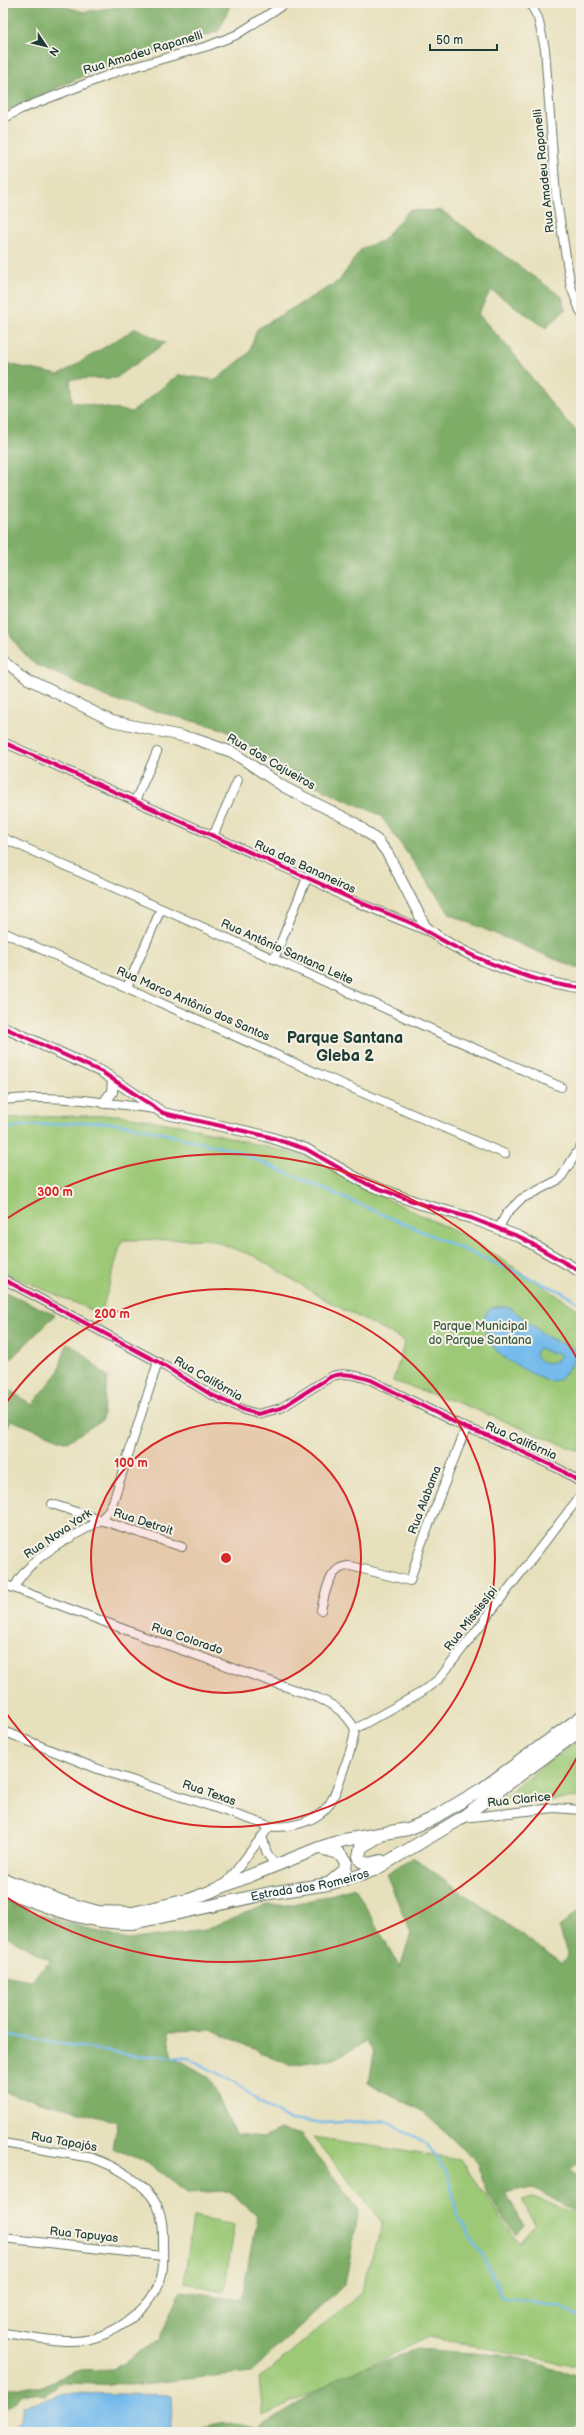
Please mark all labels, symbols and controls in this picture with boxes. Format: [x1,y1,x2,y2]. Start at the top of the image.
north arrow [26,26,66,66]
scale bar [430,26,497,52]
street label: Rua Amadeu Rapanelli [81,28,205,78]
text: 50 m [436,33,463,48]
text: N [46,44,61,59]
street label: Rua Amadeu Rapanelli [530,108,558,234]
street label: Rua dos Cajueiros [224,731,318,793]
street label: Rua das Bananeiras [252,837,358,897]
street label: Rua Antônio Santana Leite [218,916,356,988]
street label: Rua Marco Antônio dos Santos [114,963,272,1045]
district label: Parque Santana Gleba 2 [287,1029,403,1066]
text: 300 m [37,1185,73,1200]
text: 200 m [94,1307,130,1322]
park label: Parque Municipal do Parque Santana [428,1319,532,1348]
street label: Rua Califórnia [171,1353,245,1405]
street label: Rua Califórnia [483,1419,559,1464]
text: 100 m [114,1456,148,1471]
street label: Rua Alabama [405,1463,445,1536]
street label: Rua Detroit [111,1505,175,1539]
street label: Rua Nova York [21,1506,95,1562]
centre of rings [219,1551,233,1565]
street label: Rua Mississípi [441,1584,501,1654]
street label: Rua Colorado [149,1620,225,1658]
street label: Rua Texas [180,1777,238,1809]
street label: Rua Clarice [486,1789,552,1811]
street label: Estrada dos Romeiros [249,1865,371,1904]
street label: Rua Tapajós [30,2129,98,2155]
street label: Rua Tapuyas [49,2224,119,2246]

